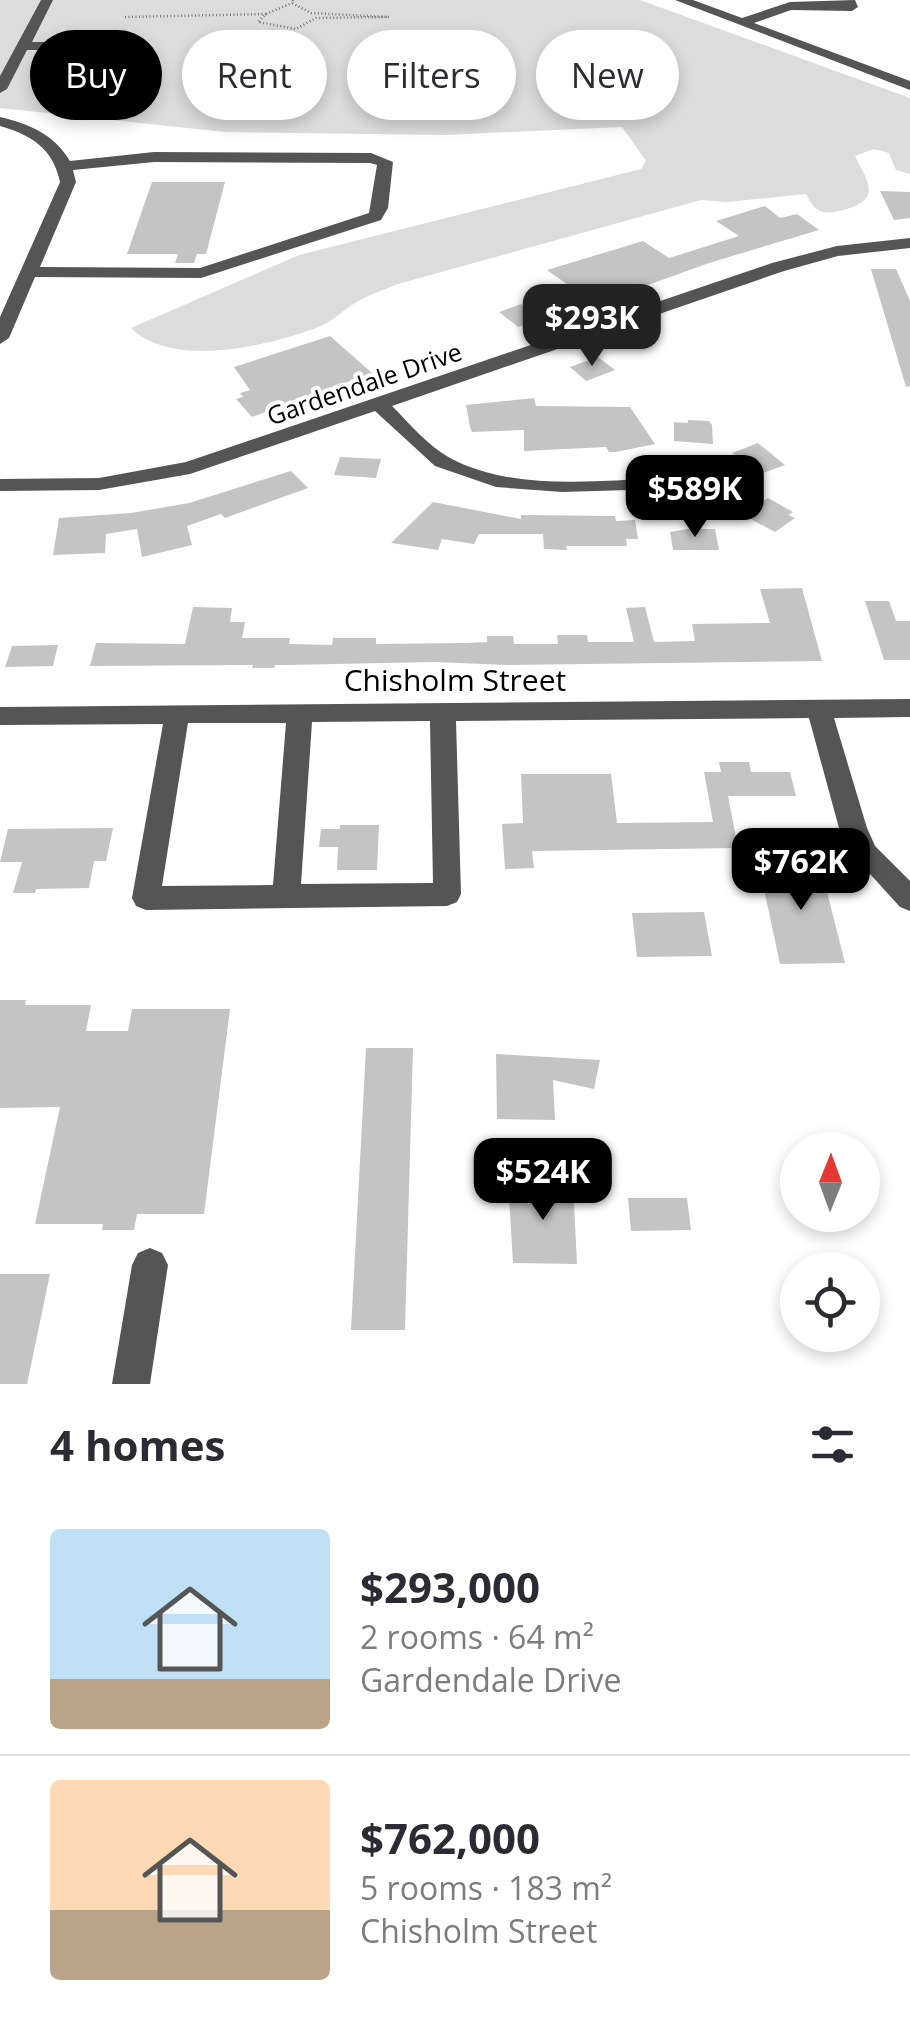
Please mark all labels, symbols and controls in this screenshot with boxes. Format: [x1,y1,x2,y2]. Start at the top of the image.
chip: Buy [30,30,162,120]
chip: Rent [182,30,327,120]
chip: Filters [347,30,516,120]
chip: New [536,30,679,120]
pin: $293K [522,284,662,369]
text: $293K [545,295,639,338]
street label: Gardendale Drive [262,334,466,432]
pin: $589K [625,455,765,540]
text: $589K [648,466,742,509]
street label: Chisholm Street [344,659,566,700]
pin: $762K [731,828,871,913]
text: $762K [754,839,848,882]
north arrow [780,1132,880,1232]
map controls [780,1132,880,1352]
pin: $524K [473,1138,613,1223]
text: $524K [496,1149,590,1192]
button: locate [780,1252,880,1352]
text: 4 homes [50,1416,225,1473]
icon: filters [805,1417,860,1472]
text: $293,000 [360,1558,540,1615]
icon: home [130,1569,250,1689]
text: 2 rooms · 64 m² [360,1615,594,1658]
text: Gardendale Drive [360,1658,621,1701]
text: $762,000 [360,1809,540,1866]
icon: home [130,1820,250,1940]
text: 5 rooms · 183 m² [360,1866,612,1909]
text: Chisholm Street [360,1909,597,1952]

